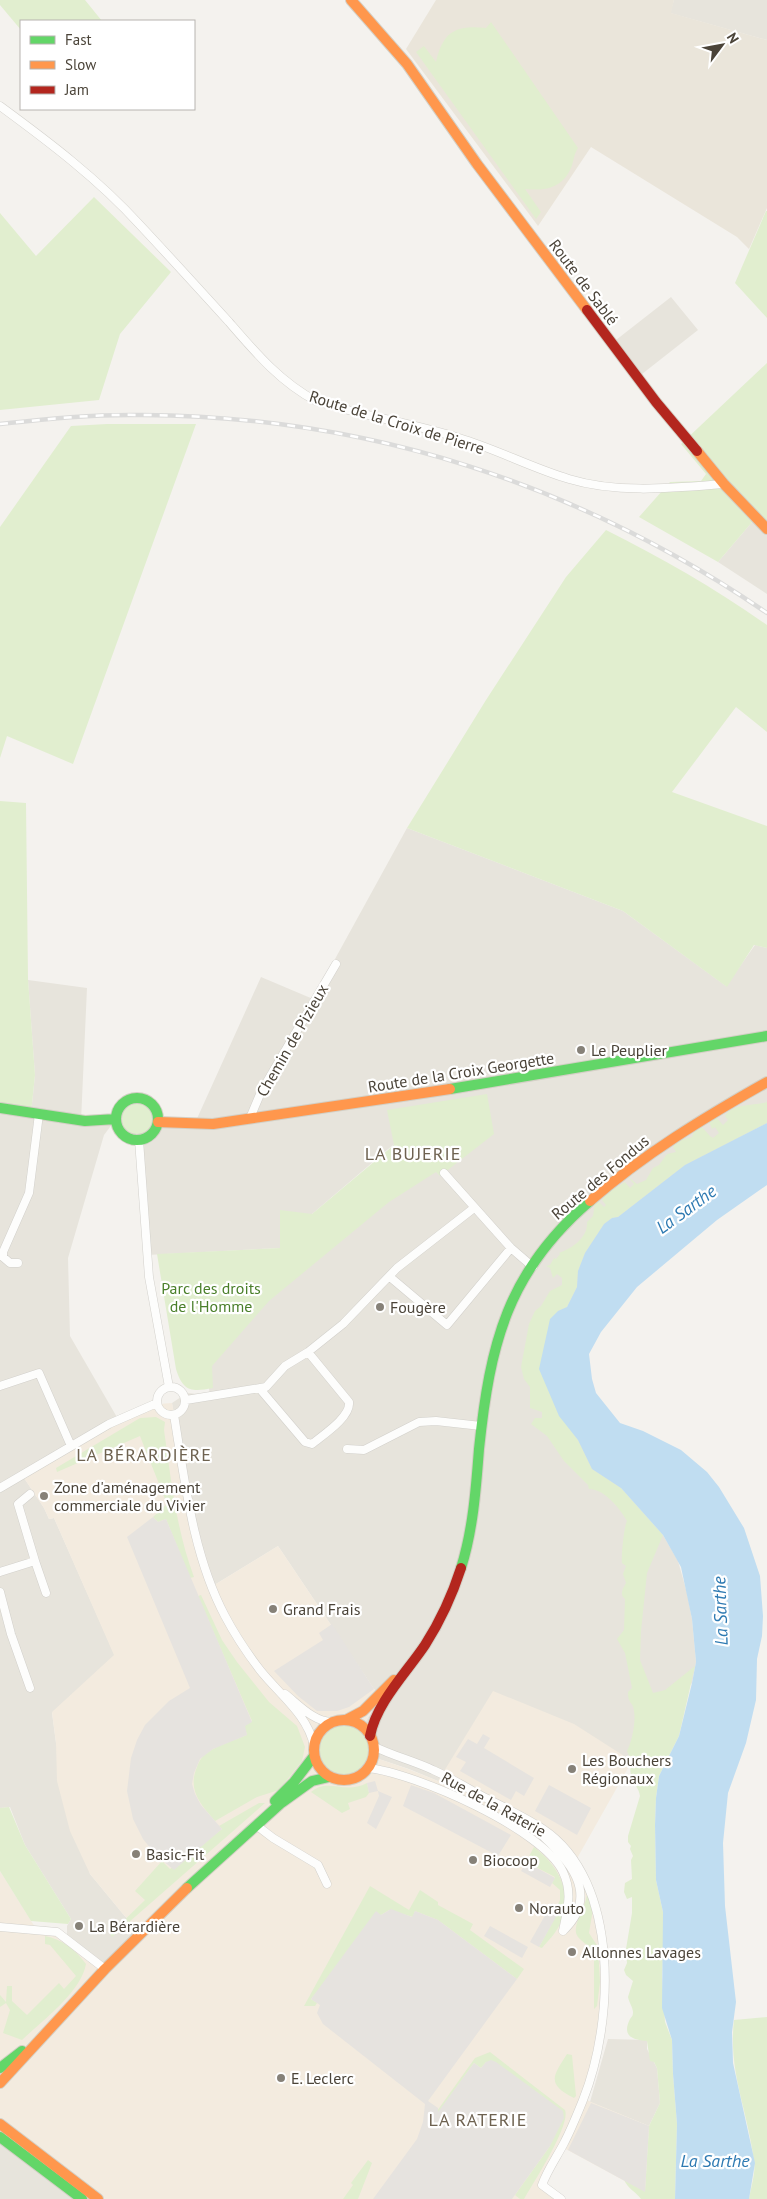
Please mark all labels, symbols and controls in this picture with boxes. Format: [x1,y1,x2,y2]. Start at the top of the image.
legend [20,20,195,110]
north arrow [697,20,747,70]
text: N [723,29,743,47]
text: Fast [65,30,92,49]
text: Slow [65,55,96,74]
text: Jam [64,80,89,99]
street label: Route de Sablé [545,235,623,329]
street label: Route de la Croix de Pierre [307,386,487,458]
street label: Chemin de Pizieux [252,980,332,1100]
place label: Le Peuplier [591,1040,668,1060]
marker: Le Peuplier [575,1044,587,1056]
street label: Route de la Croix Georgette [367,1047,555,1097]
street label: Route des Fondus [547,1130,653,1224]
district label: LA BUJERIE [365,1142,461,1165]
water label: La Sarthe [651,1179,721,1239]
park label: Parc des droits de l'Homme [161,1278,261,1316]
place label: Fougère [390,1297,446,1317]
marker: Fougère [374,1301,386,1313]
district label: LA BÉRARDIÈRE [76,1443,212,1466]
place label: Zone d'aménagement commerciale du Vivier [54,1477,206,1515]
marker: Zone d'aménagement commerciale du Vivier [38,1490,50,1502]
water label: La Sarthe [707,1575,733,1646]
place label: Grand Frais [283,1599,361,1619]
marker: Grand Frais [267,1603,279,1615]
place label: Les Bouchers Régionaux [582,1750,672,1788]
marker: Les Bouchers Régionaux [566,1763,578,1775]
street label: Rue de la Raterie [438,1767,550,1841]
place label: Basic-Fit [146,1844,205,1864]
marker: Basic-Fit [130,1848,142,1860]
place label: Biocoop [483,1850,538,1870]
marker: Biocoop [467,1854,479,1866]
place label: Norauto [529,1898,584,1918]
marker: Norauto [513,1902,525,1914]
place label: La Bérardière [89,1916,180,1936]
marker: La Bérardière [73,1920,85,1932]
place label: Allonnes Lavages [582,1942,701,1962]
marker: Allonnes Lavages [566,1946,578,1958]
place label: E. Leclerc [291,2068,354,2088]
marker: E. Leclerc [275,2072,287,2084]
district label: LA RATERIE [429,2108,527,2131]
water label: La Sarthe [680,2149,750,2172]

